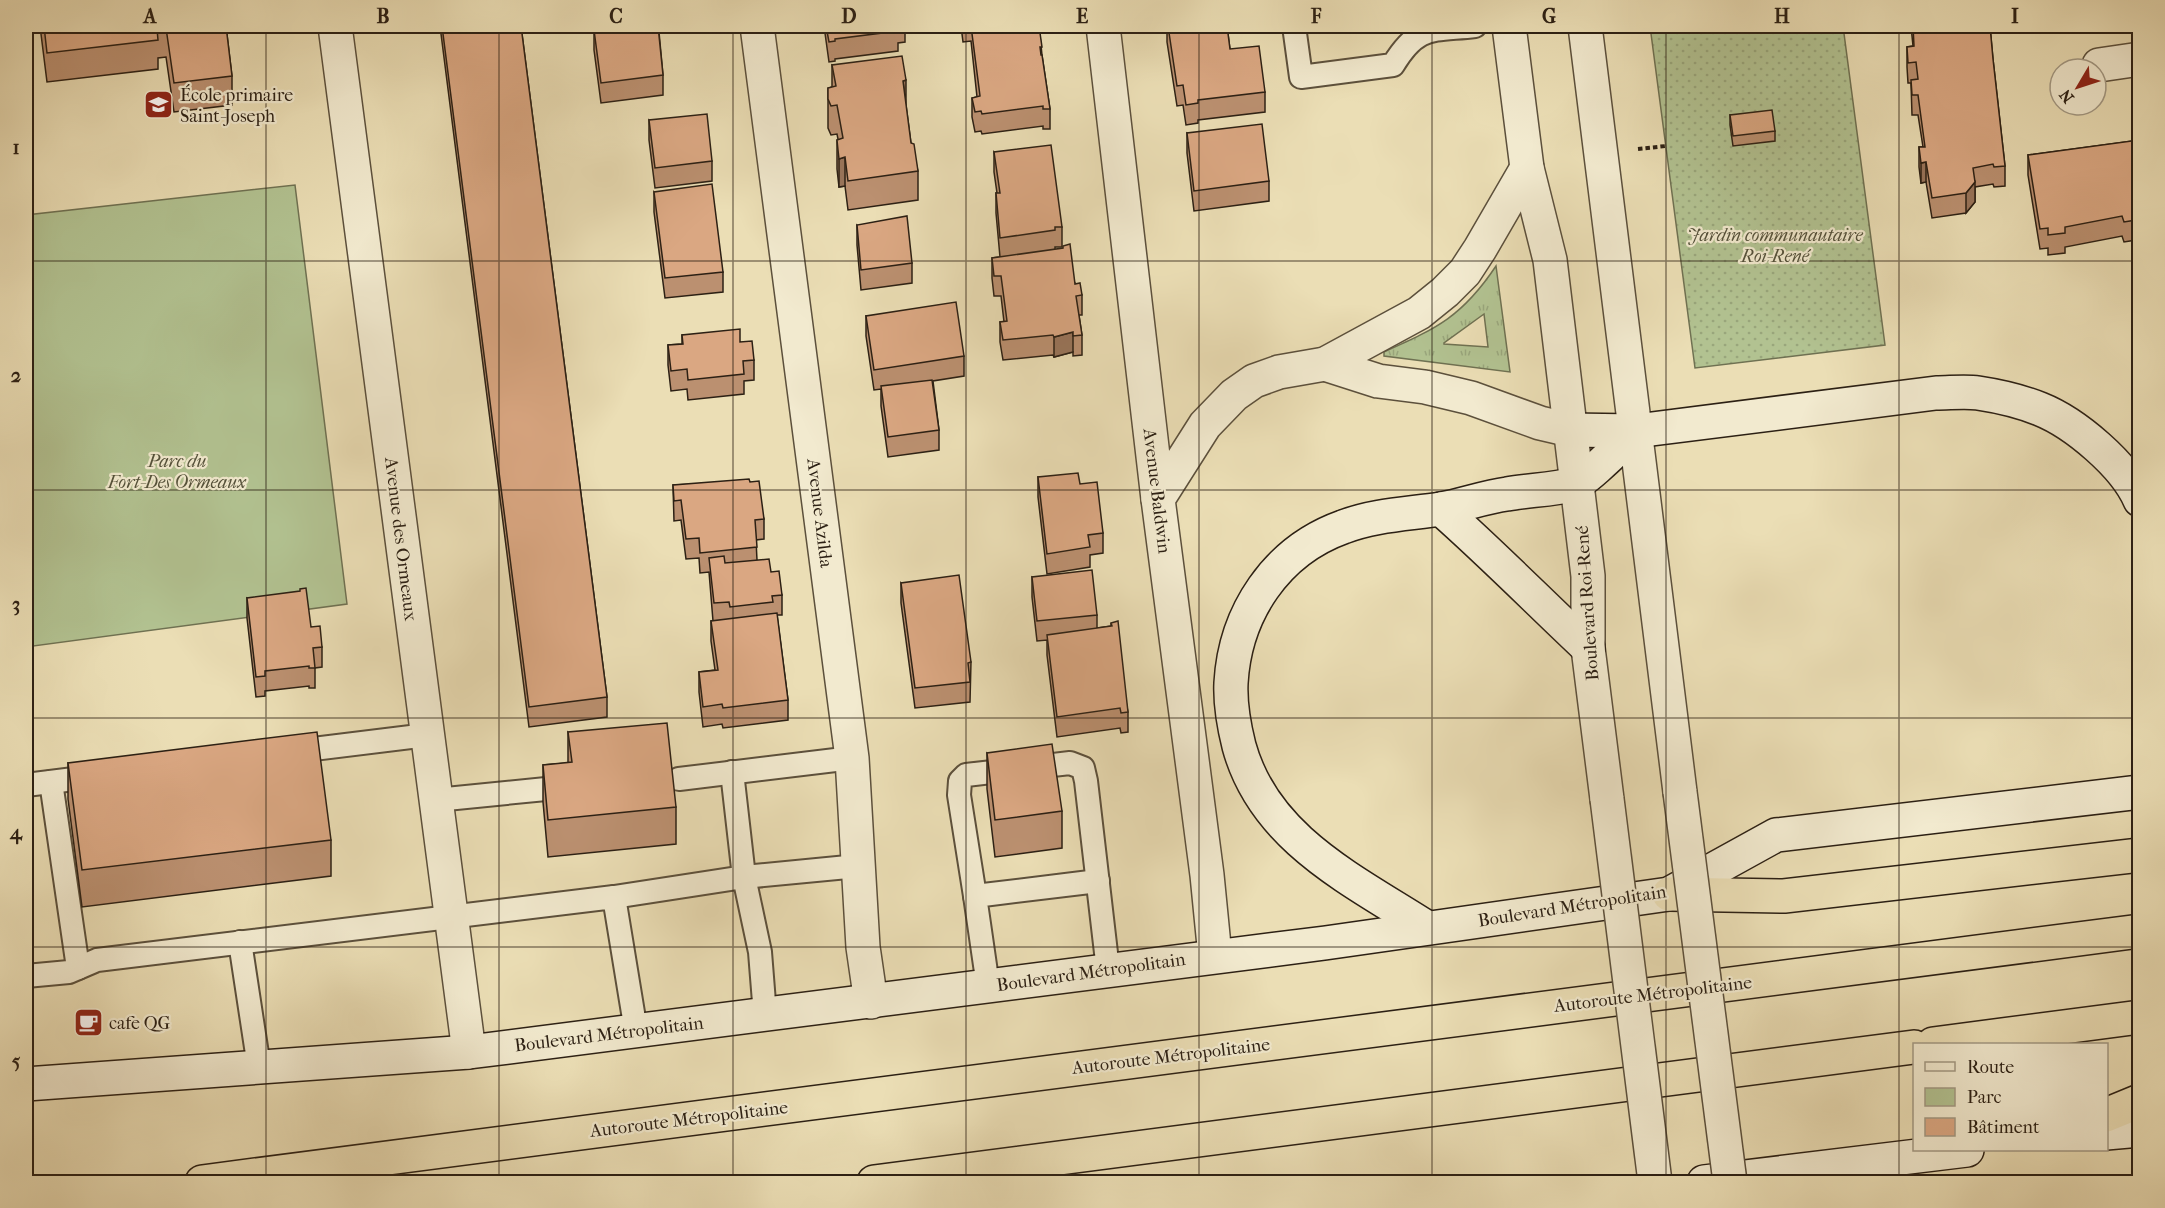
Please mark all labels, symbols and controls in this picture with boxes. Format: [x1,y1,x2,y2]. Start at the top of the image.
text: A [142,5,158,28]
text: B [376,5,390,28]
text: C [609,5,623,28]
text: D [841,5,857,28]
text: E [1076,5,1088,28]
text: F [1310,5,1322,28]
text: G [1542,5,1556,28]
text: H [1774,5,1790,28]
text: I [2011,5,2019,28]
north arrow [2048,57,2108,117]
place label: École primaire Saint-Joseph [180,84,293,127]
text: N [2055,85,2078,107]
school or university icon: École primaire Saint-Joseph [143,89,175,121]
text: 1 [12,136,20,159]
park label: Jardin communautaire Roi-René [1687,225,1863,267]
text: 2 [11,364,21,387]
street label: Avenue Baldwin [1138,426,1175,555]
park label: Parc du Fort-Des Ormeaux [107,451,247,493]
street label: Avenue des Ormeaux [380,455,421,623]
street label: Avenue Azilda [802,456,837,570]
street label: Boulevard Roi-René [1572,525,1603,681]
text: 3 [12,593,20,616]
text: 4 [9,821,23,845]
street label: Boulevard Métropolitain [1476,881,1668,932]
street label: Boulevard Métropolitain [995,949,1187,996]
street label: Autoroute Métropolitaine [1552,972,1753,1017]
cafe icon: cafe QG [72,1007,104,1039]
street label: Boulevard Métropolitain [513,1012,705,1057]
place label: cafe QG [109,1013,171,1034]
street label: Autoroute Métropolitaine [1070,1034,1271,1079]
legend [1913,1043,2108,1151]
text: 5 [12,1050,21,1073]
text: Route [1967,1057,2014,1078]
text: Parc [1967,1087,2002,1108]
street label: Autoroute Métropolitaine [588,1097,789,1142]
text: Bâtiment [1967,1117,2040,1138]

